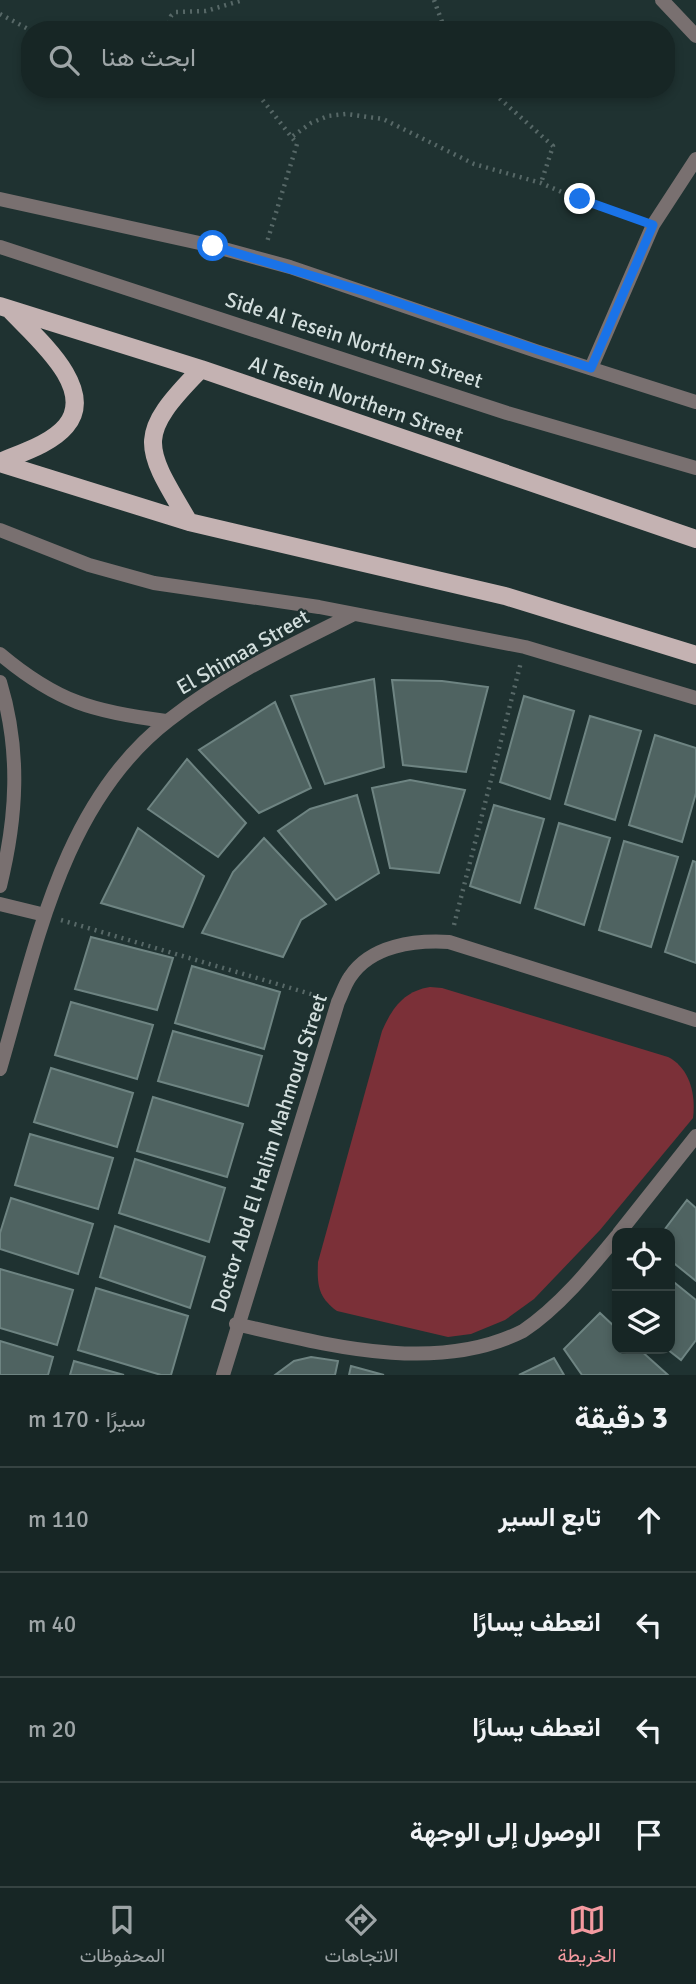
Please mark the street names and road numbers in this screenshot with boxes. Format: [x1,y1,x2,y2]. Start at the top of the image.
street label: Side Al Tesein Northern Street [222,286,486,394]
street label: Al Tesein Northern Street [245,350,467,448]
street label: El Shimaa Street [172,604,314,700]
street label: Doctor Abd El Halim Mahmoud Street [205,990,333,1316]

